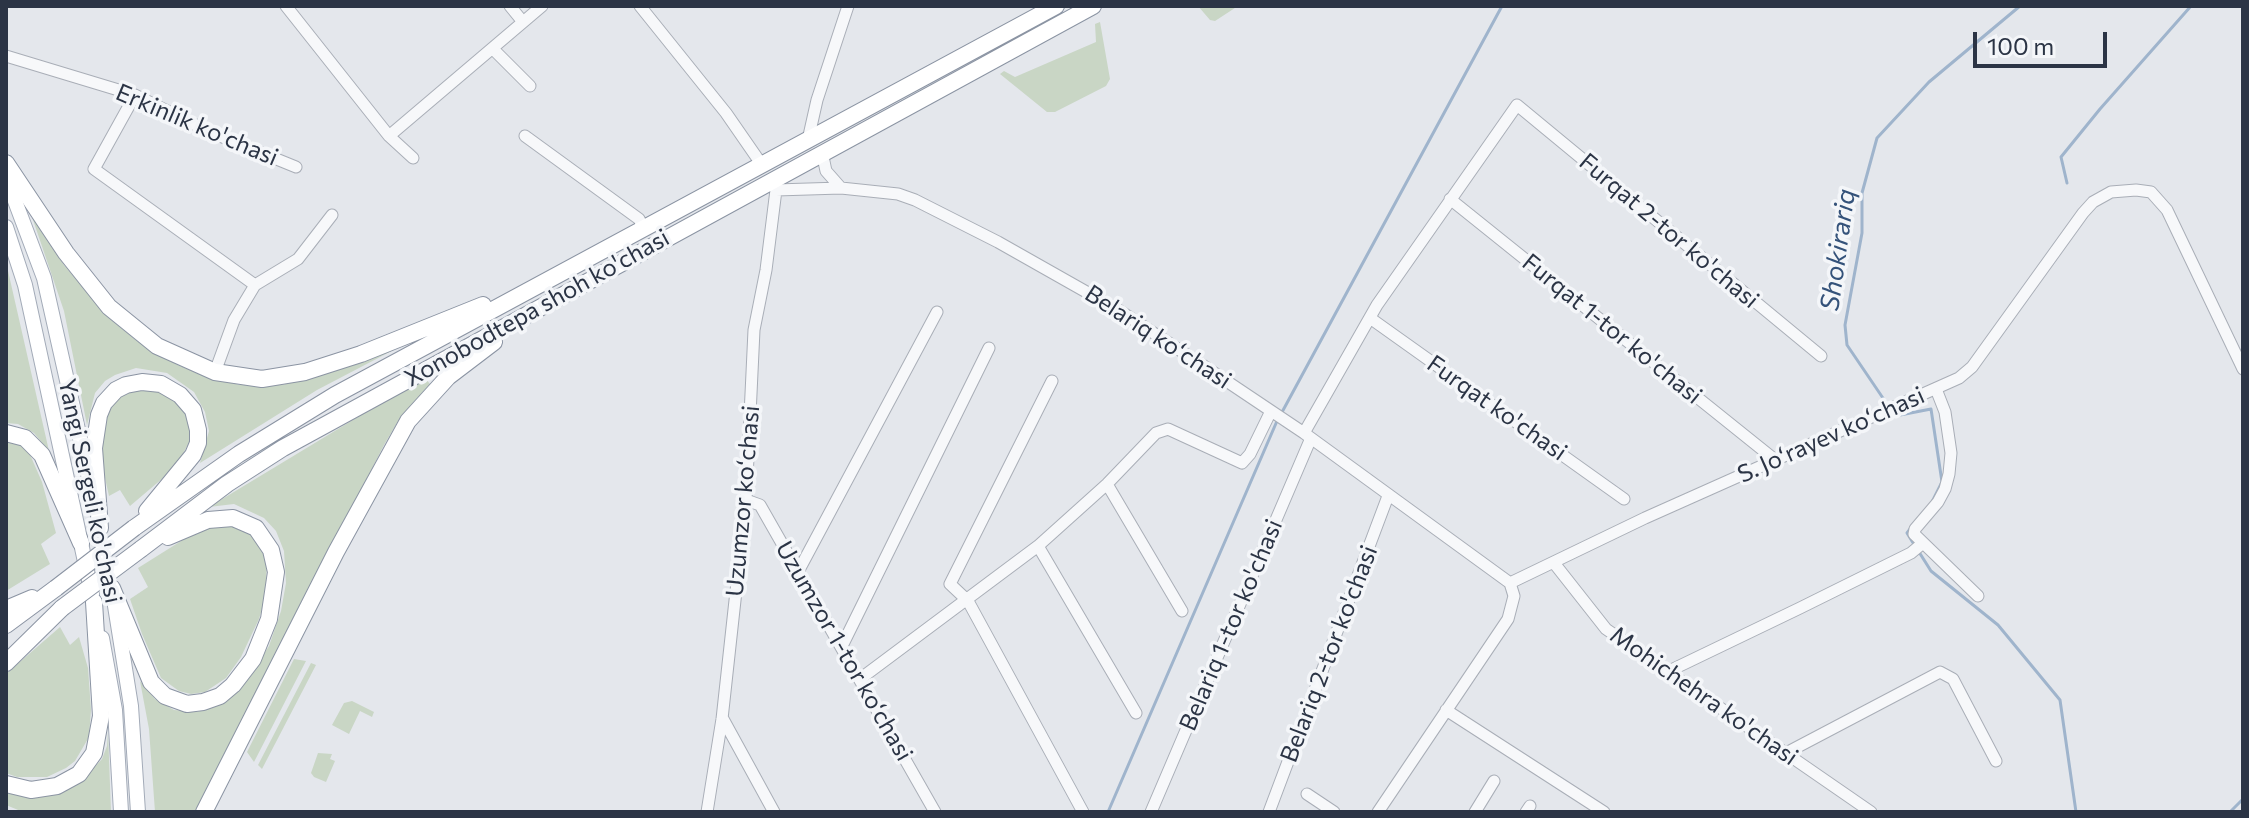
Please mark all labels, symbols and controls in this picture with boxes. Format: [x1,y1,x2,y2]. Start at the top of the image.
scale bar [1977,16,2111,66]
text: 100 m [1987,31,2054,60]
street label: Erkinlik ko'chasi [112,78,282,172]
street label: Furqat 2-tor ko'chasi [1573,147,1765,315]
water label: Shokirariq [1814,187,1862,313]
street label: Xonobodtepa shoh ko'chasi [400,223,674,393]
street label: Furqat 1-tor ko'chasi [1516,248,1708,410]
street label: Belariq koʻchasi [1079,279,1237,395]
street label: Furqat ko'chasi [1422,349,1572,467]
street label: Yangi Sergeli ko'chasi [52,376,128,606]
street label: S. Joʻrayev koʻchasi [1733,381,1929,489]
street label: Uzumzor koʻchasi [720,404,766,598]
street label: Belariq 1-tor ko'chasi [1173,515,1289,735]
street label: Uzumzor 1-tor ko‘chasi [769,536,919,766]
street label: Belariq 2-tor ko'chasi [1274,542,1384,766]
street label: Mohichehra ko'chasi [1605,620,1803,772]

